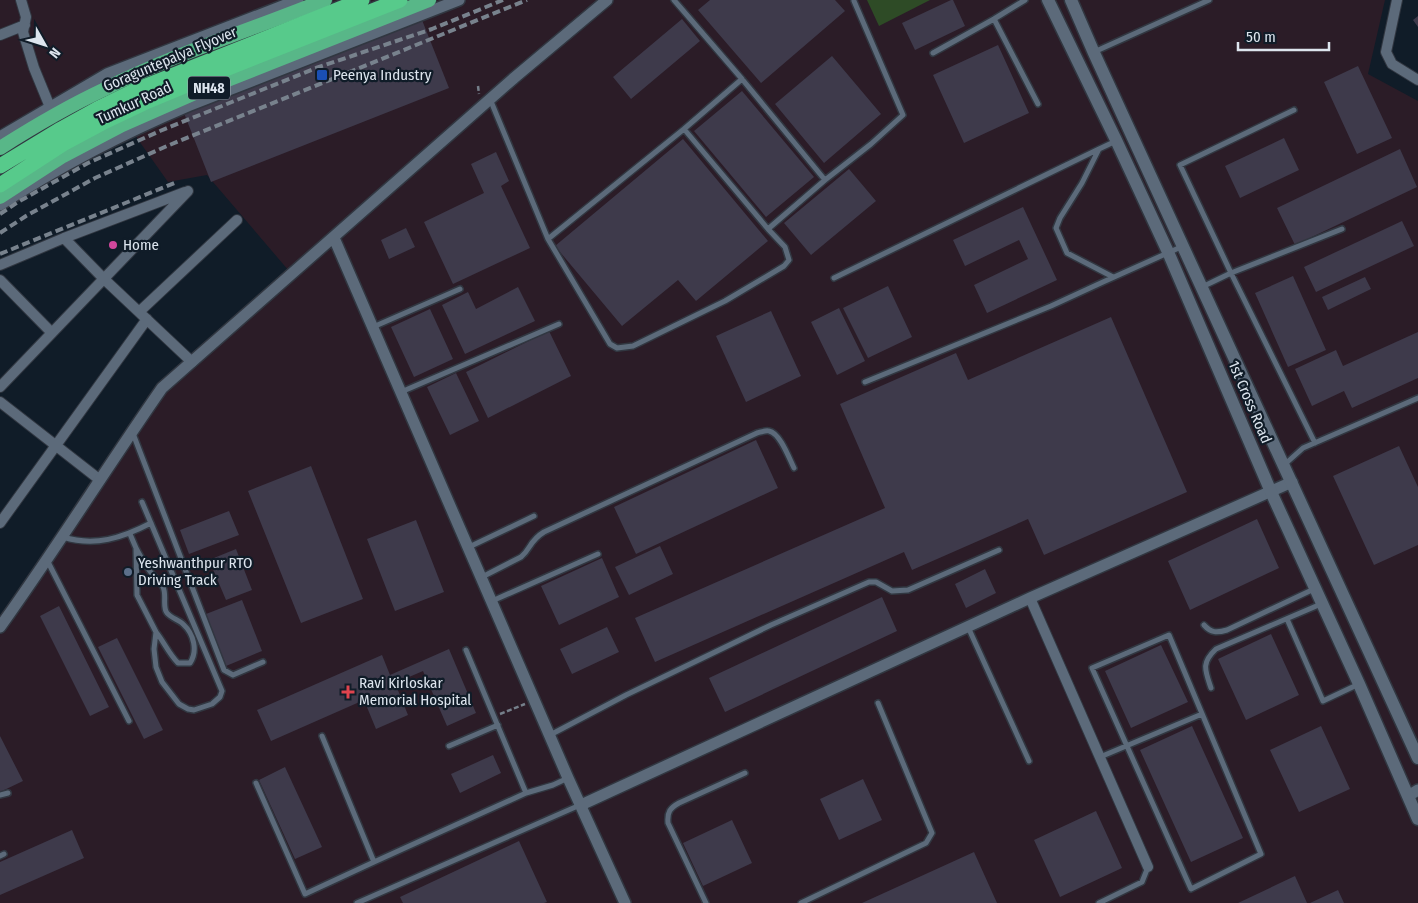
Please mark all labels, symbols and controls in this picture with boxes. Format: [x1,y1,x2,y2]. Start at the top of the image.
north arrow [20,20,70,70]
scale bar [1238,20,1329,52]
street label: Goraguntepalya Flyover [101,22,240,95]
text: 50 m [1246,28,1276,46]
text: N [45,44,64,61]
place label: Peenya Industry [333,66,432,84]
marker: Peenya Industry [315,68,329,82]
road number: NH48 [188,76,230,100]
street label: Tumkur Road [94,78,174,128]
place label: Home [123,236,159,254]
marker: Home [107,239,119,251]
street label: 1st Cross Road [1225,358,1275,446]
place label: Yeshwanthpur RTO Driving Track [138,554,252,589]
marker: Yeshwanthpur RTO Driving Track [122,566,134,578]
place label: Ravi Kirloskar Memorial Hospital [359,674,471,709]
marker: Ravi Kirloskar Memorial Hospital [341,685,355,699]

